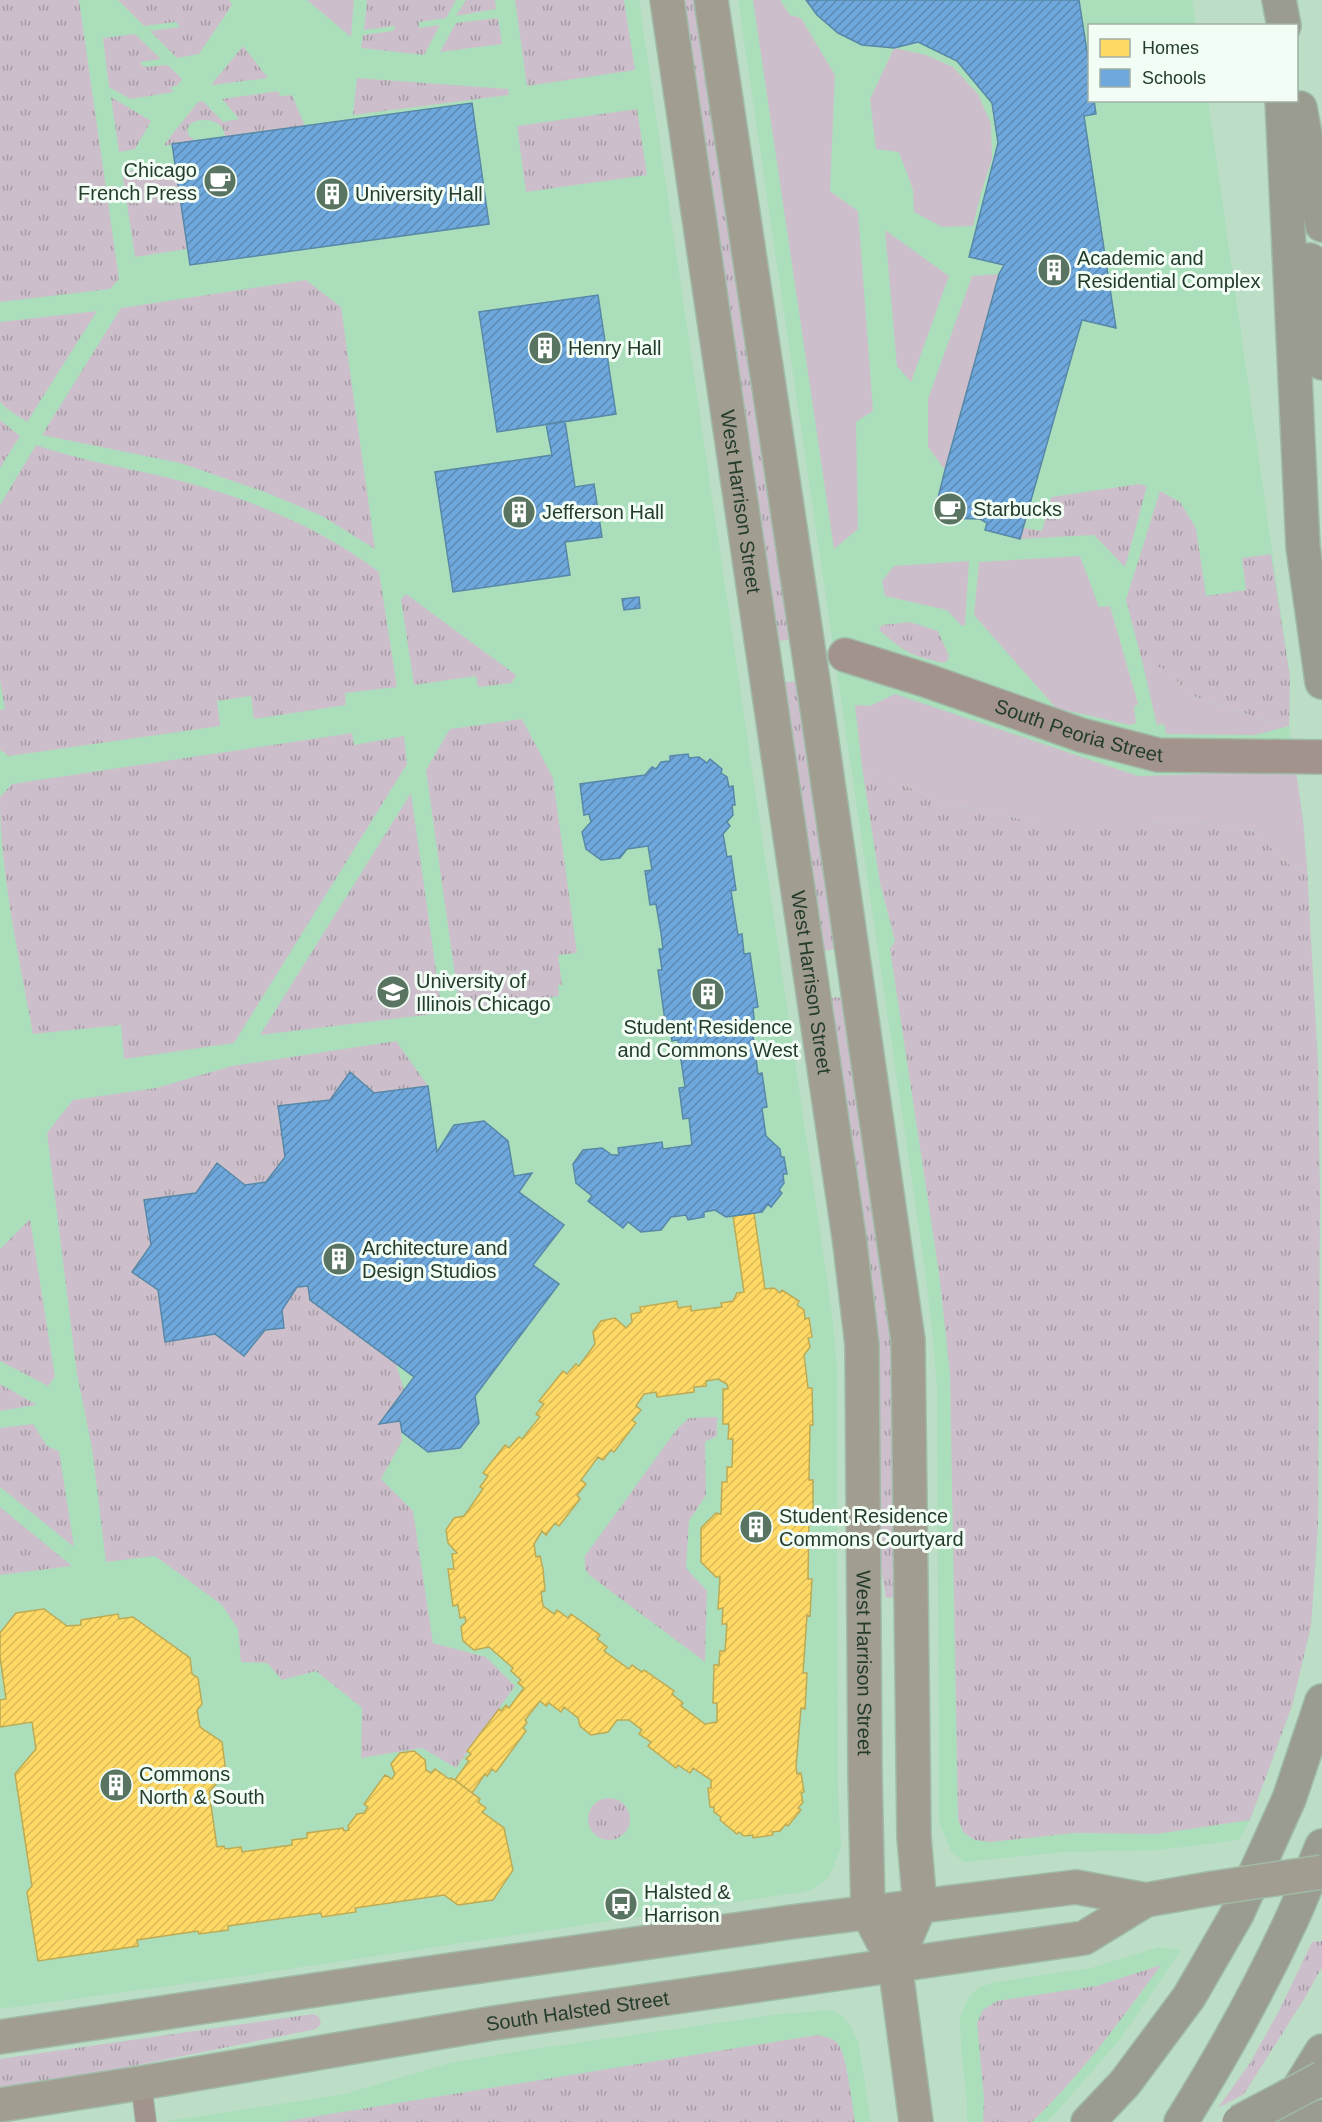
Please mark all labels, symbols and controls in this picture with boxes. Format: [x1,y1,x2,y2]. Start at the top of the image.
legend [1088,24,1298,102]
text: Homes [1142,38,1199,58]
text: Schools [1142,68,1206,88]
place label: Chicago French Press [78,159,197,204]
cafe icon: Chicago French Press [202,163,238,199]
building icon: University Hall [314,176,350,212]
place label: University Hall [355,183,483,205]
place label: Academic and Residential Complex [1077,247,1260,292]
building icon: Academic and Residential Complex [1036,252,1072,288]
building icon: Henry Hall [527,330,563,366]
place label: Henry Hall [568,337,661,359]
street label: West Harrison Street [716,408,765,595]
cafe icon: Starbucks [932,491,968,527]
building icon: Jefferson Hall [501,494,537,530]
place label: Starbucks [973,498,1062,520]
place label: Jefferson Hall [542,501,664,523]
street label: South Peoria Street [992,695,1163,766]
street label: West Harrison Street [787,889,836,1076]
place label: University of Illinois Chicago [416,970,551,1015]
school or university icon: University of Illinois Chicago [375,974,411,1010]
building icon: Student Residence and Commons West [690,976,726,1012]
place label: Student Residence and Commons West [618,1016,799,1061]
place label: Architecture and Design Studios [362,1237,508,1282]
building icon: Architecture and Design Studios [321,1241,357,1277]
place label: Student Residence Commons Courtyard [779,1505,964,1550]
building icon: Student Residence Commons Courtyard [738,1509,774,1545]
street label: West Harrison Street [853,1570,876,1756]
place label: Commons North & South [139,1763,265,1808]
building icon: Commons North & South [98,1767,134,1803]
place label: Halsted & Harrison [644,1881,731,1926]
bus stop icon: Halsted & Harrison [603,1886,639,1922]
street label: South Halsted Street [484,1987,671,2035]

